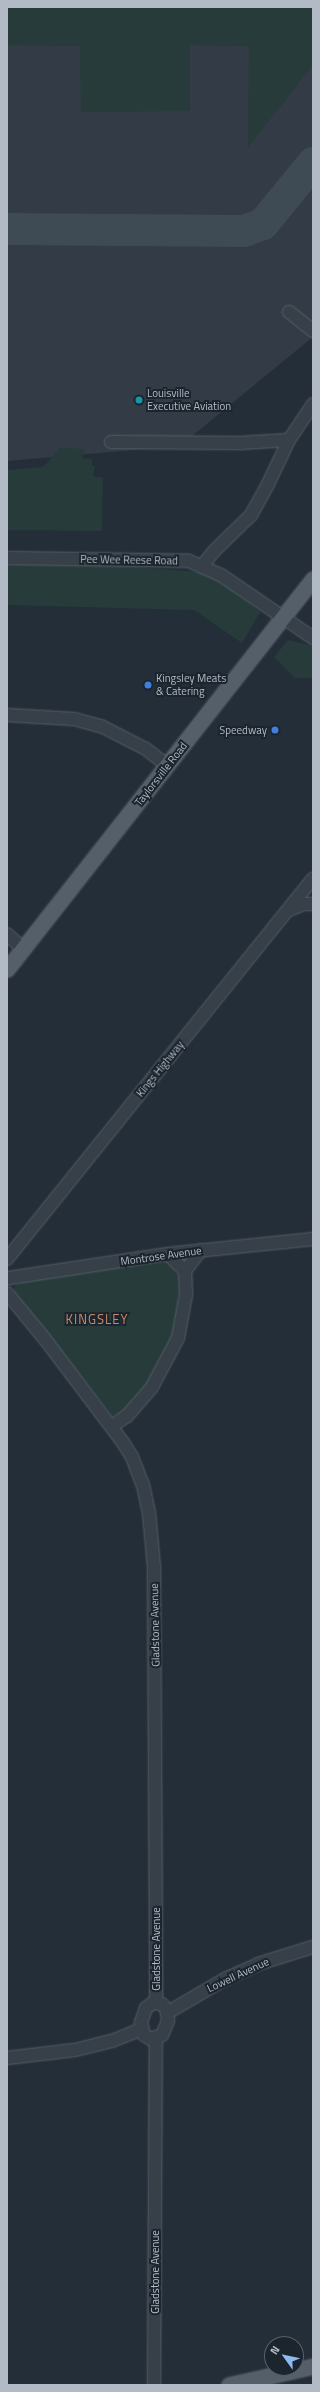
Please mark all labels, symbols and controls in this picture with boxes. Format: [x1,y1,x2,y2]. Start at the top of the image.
place label: Louisville Executive Aviation [147,387,231,413]
marker: Louisville Executive Aviation [134,395,144,405]
street label: Pee Wee Reese Road [80,553,178,567]
place label: Kingsley Meats & Catering [156,672,226,698]
marker: Kingsley Meats & Catering [143,680,153,690]
place label: Speedway [219,723,267,737]
marker: Speedway [270,725,280,735]
street label: Taylorsville Road [132,739,190,809]
street label: Kings Highway [133,1038,187,1100]
street label: Montrose Avenue [120,1244,202,1268]
district label: KINGSLEY [66,1311,128,1327]
street label: Gladstone Avenue [148,1583,162,1667]
street label: Gladstone Avenue [149,1907,163,1991]
street label: Lowell Avenue [205,1955,271,1995]
street label: Gladstone Avenue [148,2230,162,2314]
north arrow [264,2336,304,2376]
text: N [266,2342,284,2358]

